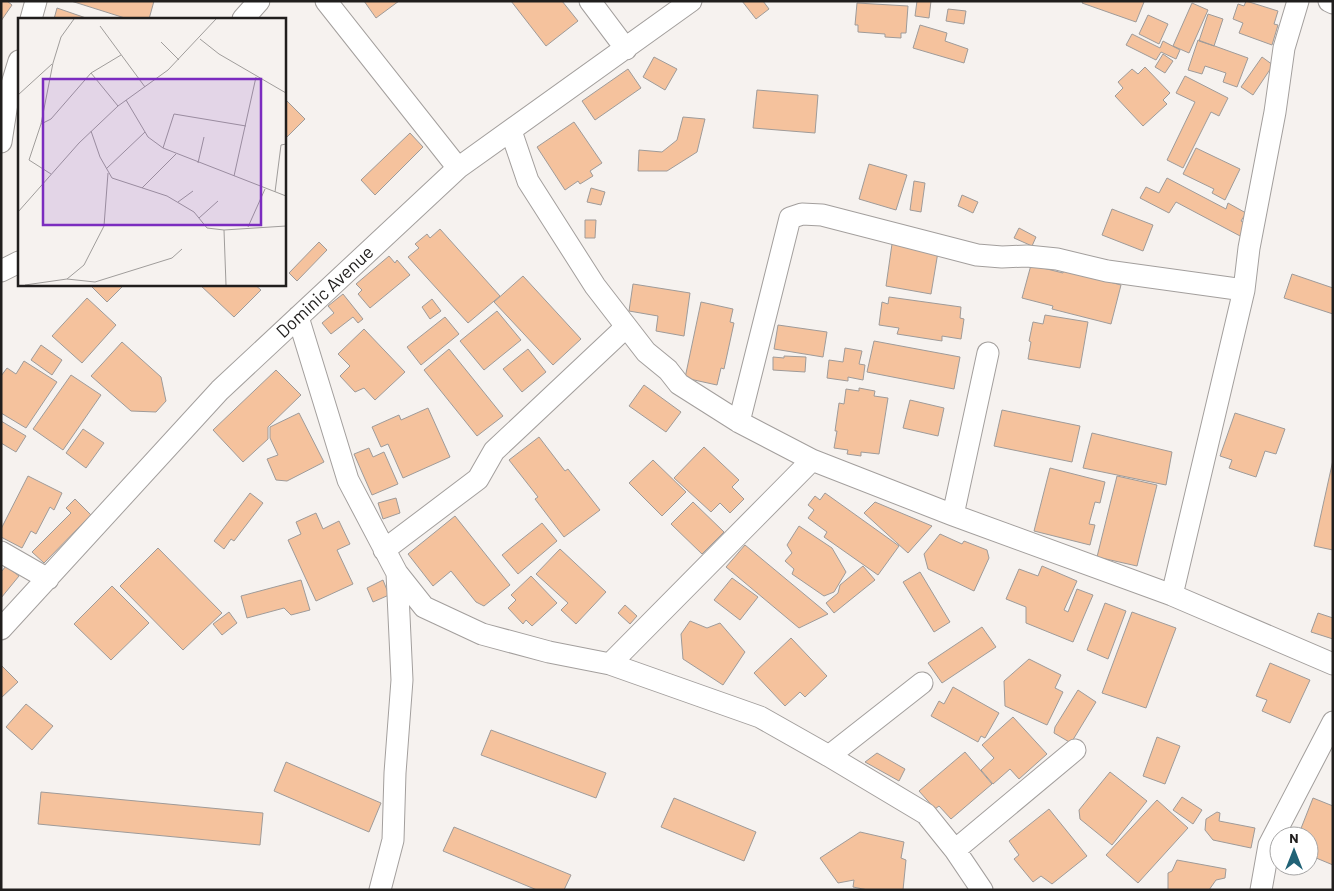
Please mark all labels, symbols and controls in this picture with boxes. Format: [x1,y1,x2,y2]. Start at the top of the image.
inset map [18,18,285,285]
street label: Dominic Avenue [271,241,377,342]
north arrow [1269,826,1319,876]
text: N [1289,829,1299,846]

